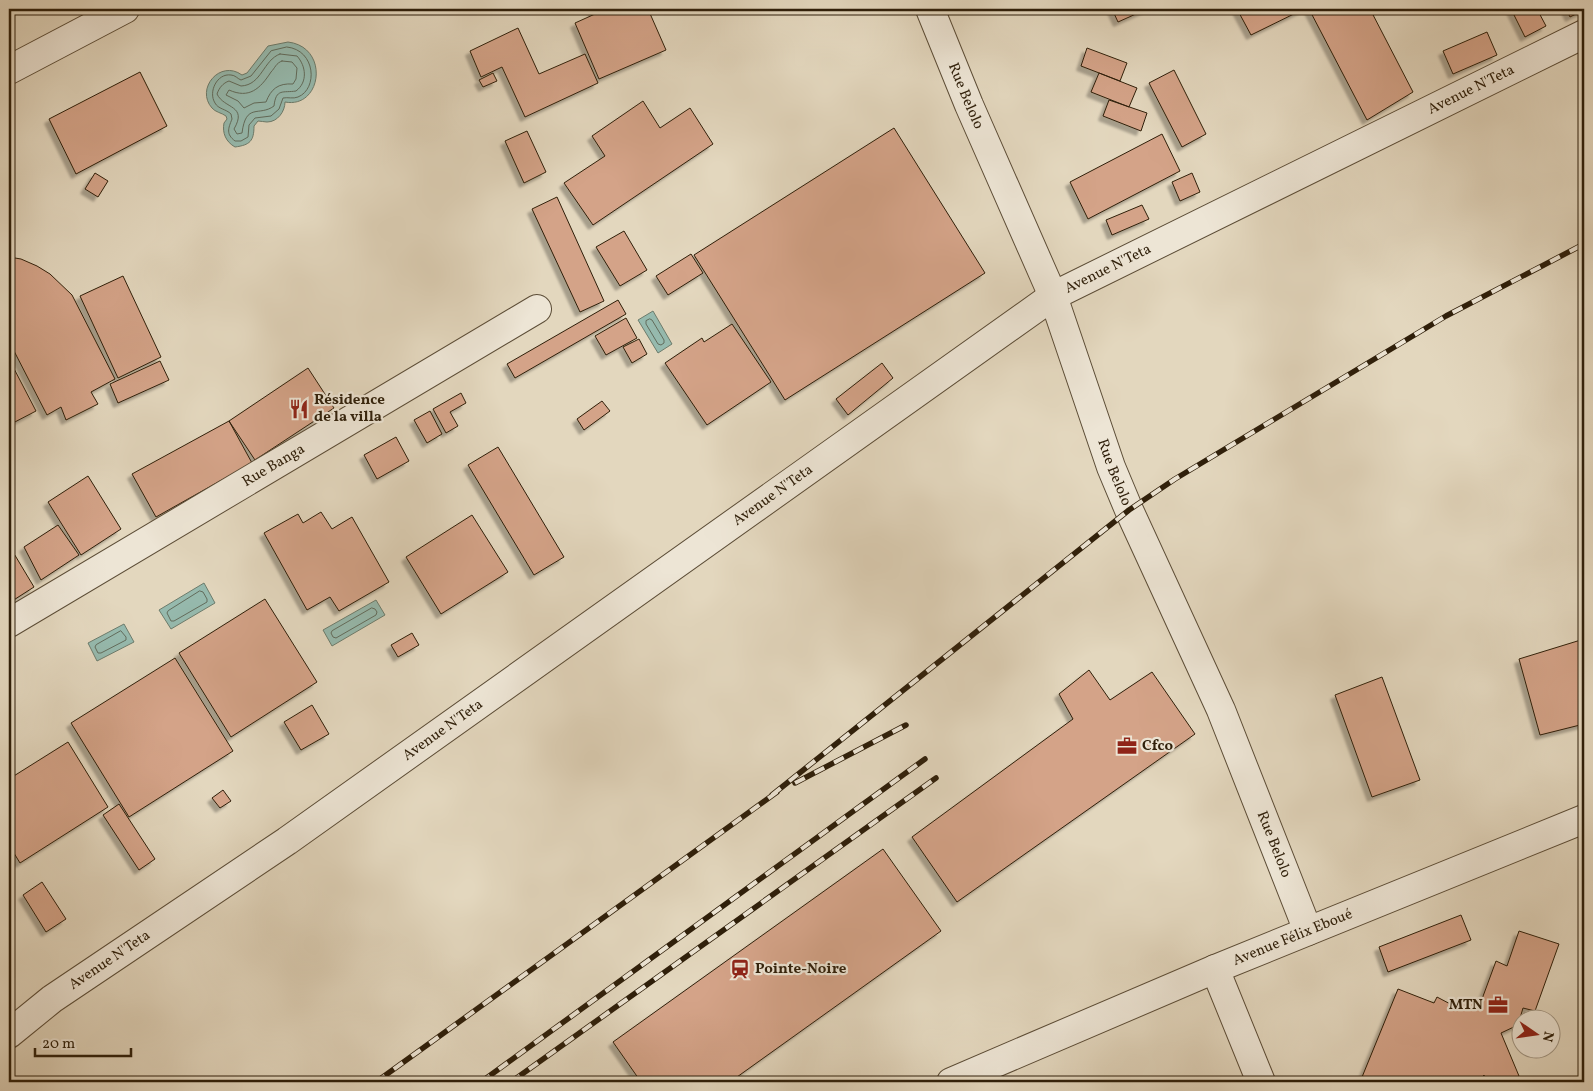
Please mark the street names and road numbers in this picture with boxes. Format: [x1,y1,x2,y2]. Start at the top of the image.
street label: Avenue N'Teta [1424,59,1518,120]
street label: Rue Belolo [942,60,989,133]
street label: Avenue N'Teta [1061,239,1155,299]
street label: Rue Belolo [1092,436,1137,509]
street label: Rue Banga [238,439,309,492]
street label: Avenue N'Teta [728,459,817,531]
street label: Avenue N'Teta [398,694,487,766]
street label: Rue Belolo [1251,808,1297,881]
street label: Avenue Félix Eboué [1230,904,1356,971]
street label: Avenue N'Teta [65,925,155,995]

